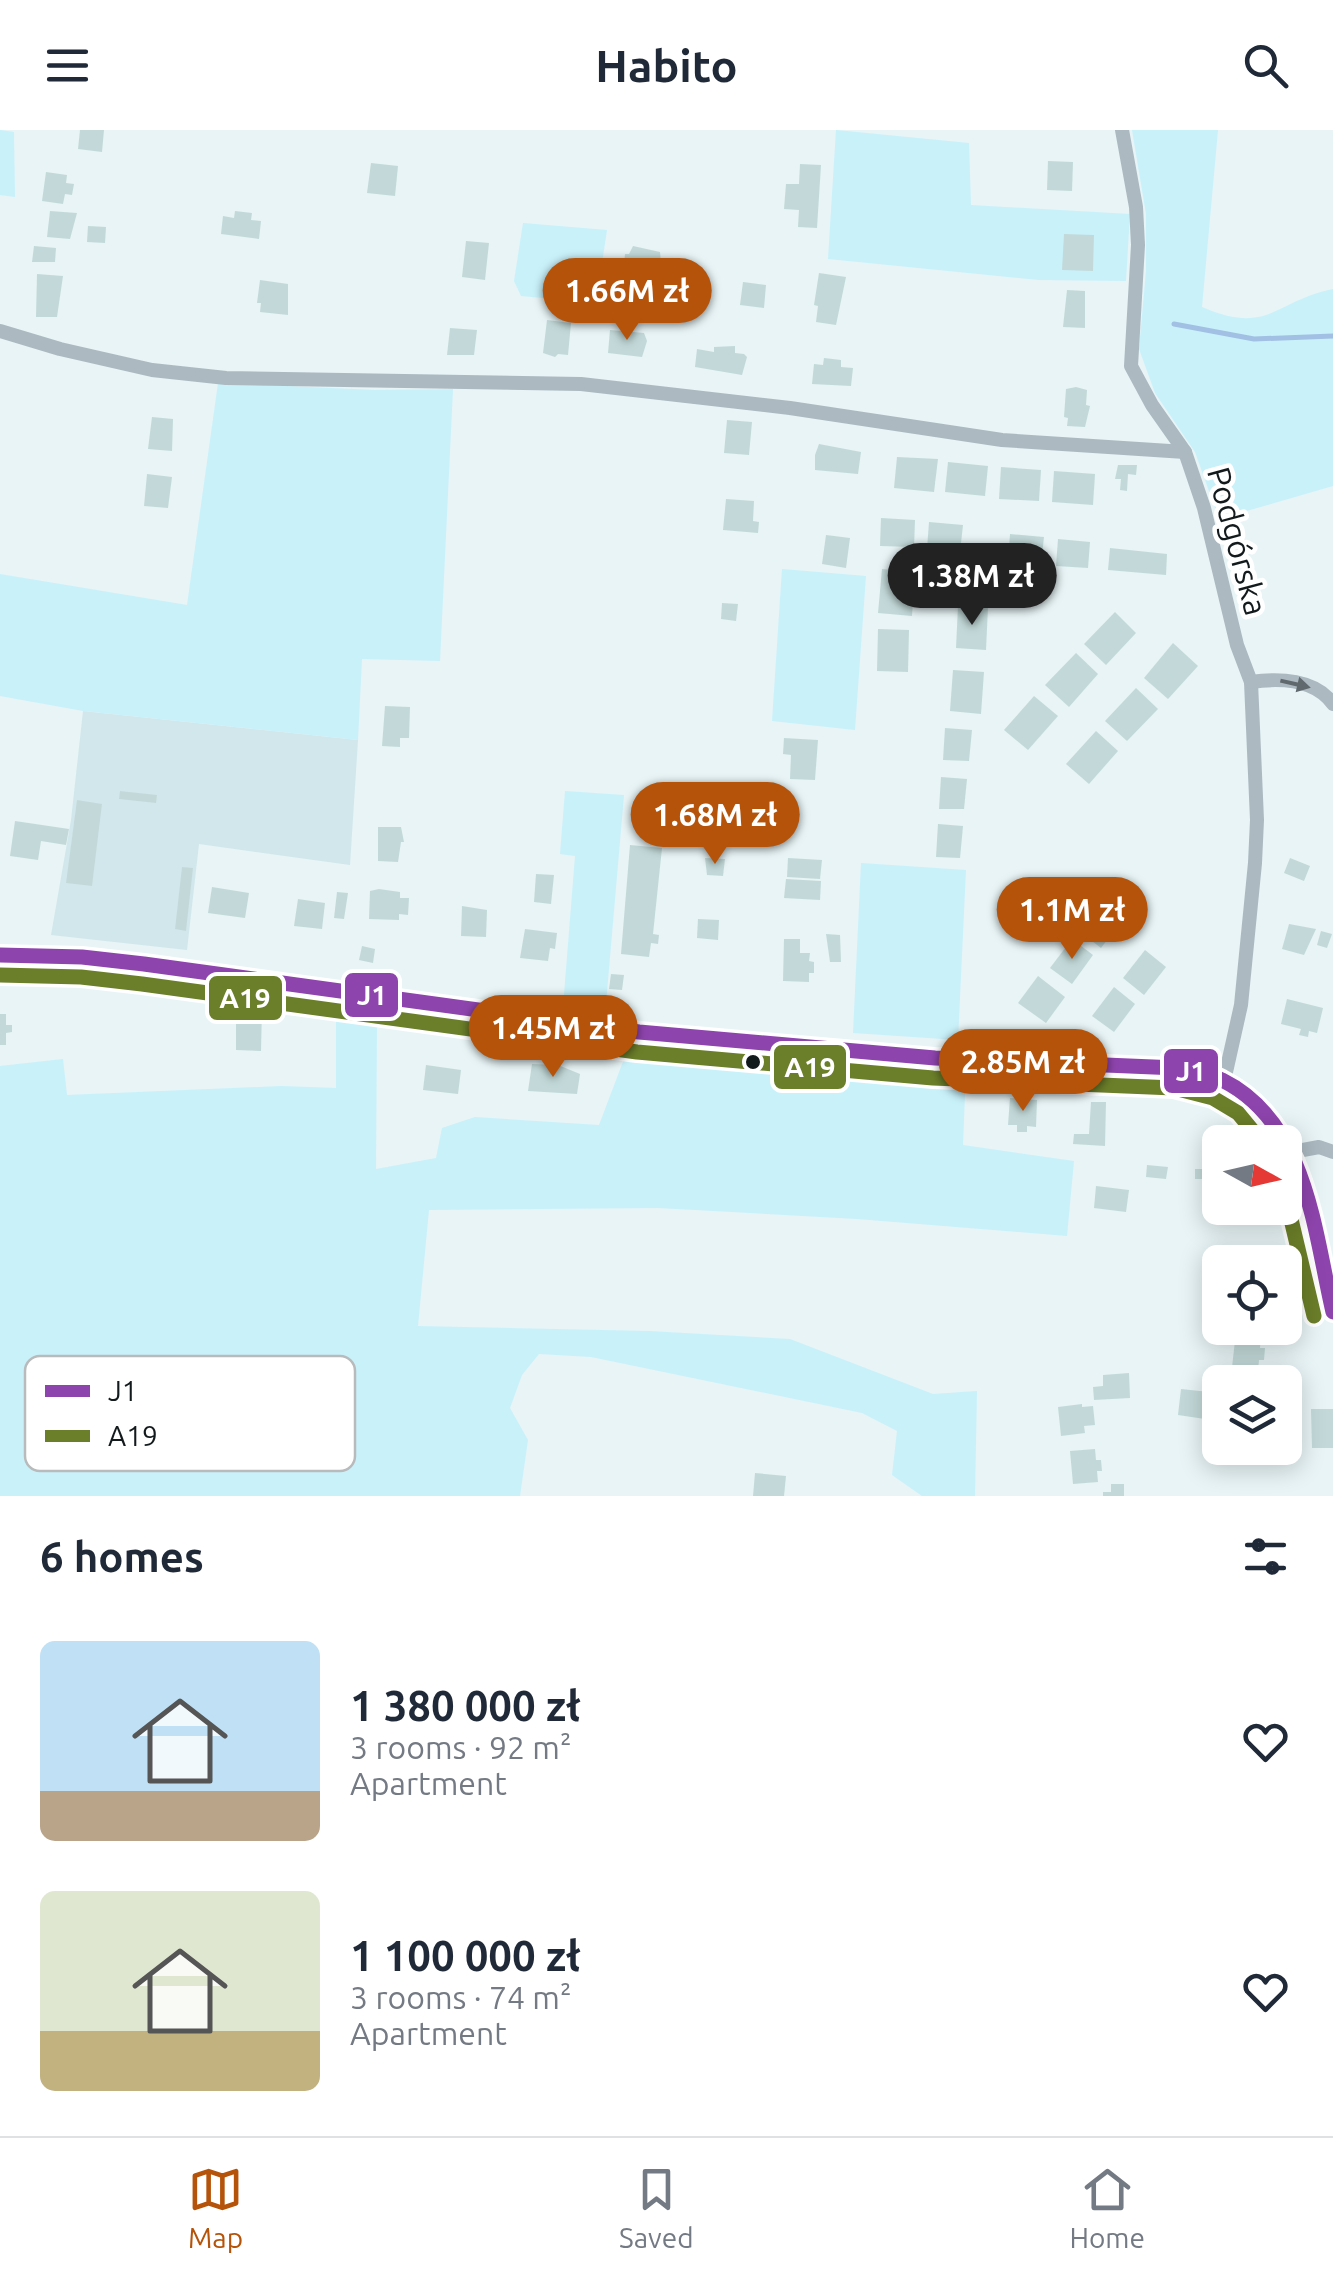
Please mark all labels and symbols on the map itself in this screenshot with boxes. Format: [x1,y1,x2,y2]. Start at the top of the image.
pin: 1.66M zł [524,258,730,343]
street label: Podgórska [1201,463,1275,619]
pin: 1.38M zł [869,543,1075,628]
one-way arrow [1280,677,1311,692]
pin: 1.68M zł [612,782,818,867]
pin: 1.1M zł [980,877,1164,962]
line badge: J1 [343,971,400,1019]
line badge: A19 [207,974,284,1022]
text: J1 [357,979,387,1010]
text: A19 [219,982,271,1013]
pin: 1.45M zł [450,995,656,1080]
pin: 2.85M zł [920,1029,1126,1114]
line badge: A19 [772,1043,848,1091]
line badge: J1 [1162,1047,1220,1095]
text: A19 [784,1051,836,1082]
unlabelled marker [743,1052,763,1072]
text: J1 [1176,1055,1206,1086]
north arrow [1202,1125,1302,1225]
legend [25,1356,355,1471]
text: J1 [108,1375,138,1406]
text: A19 [108,1420,158,1451]

